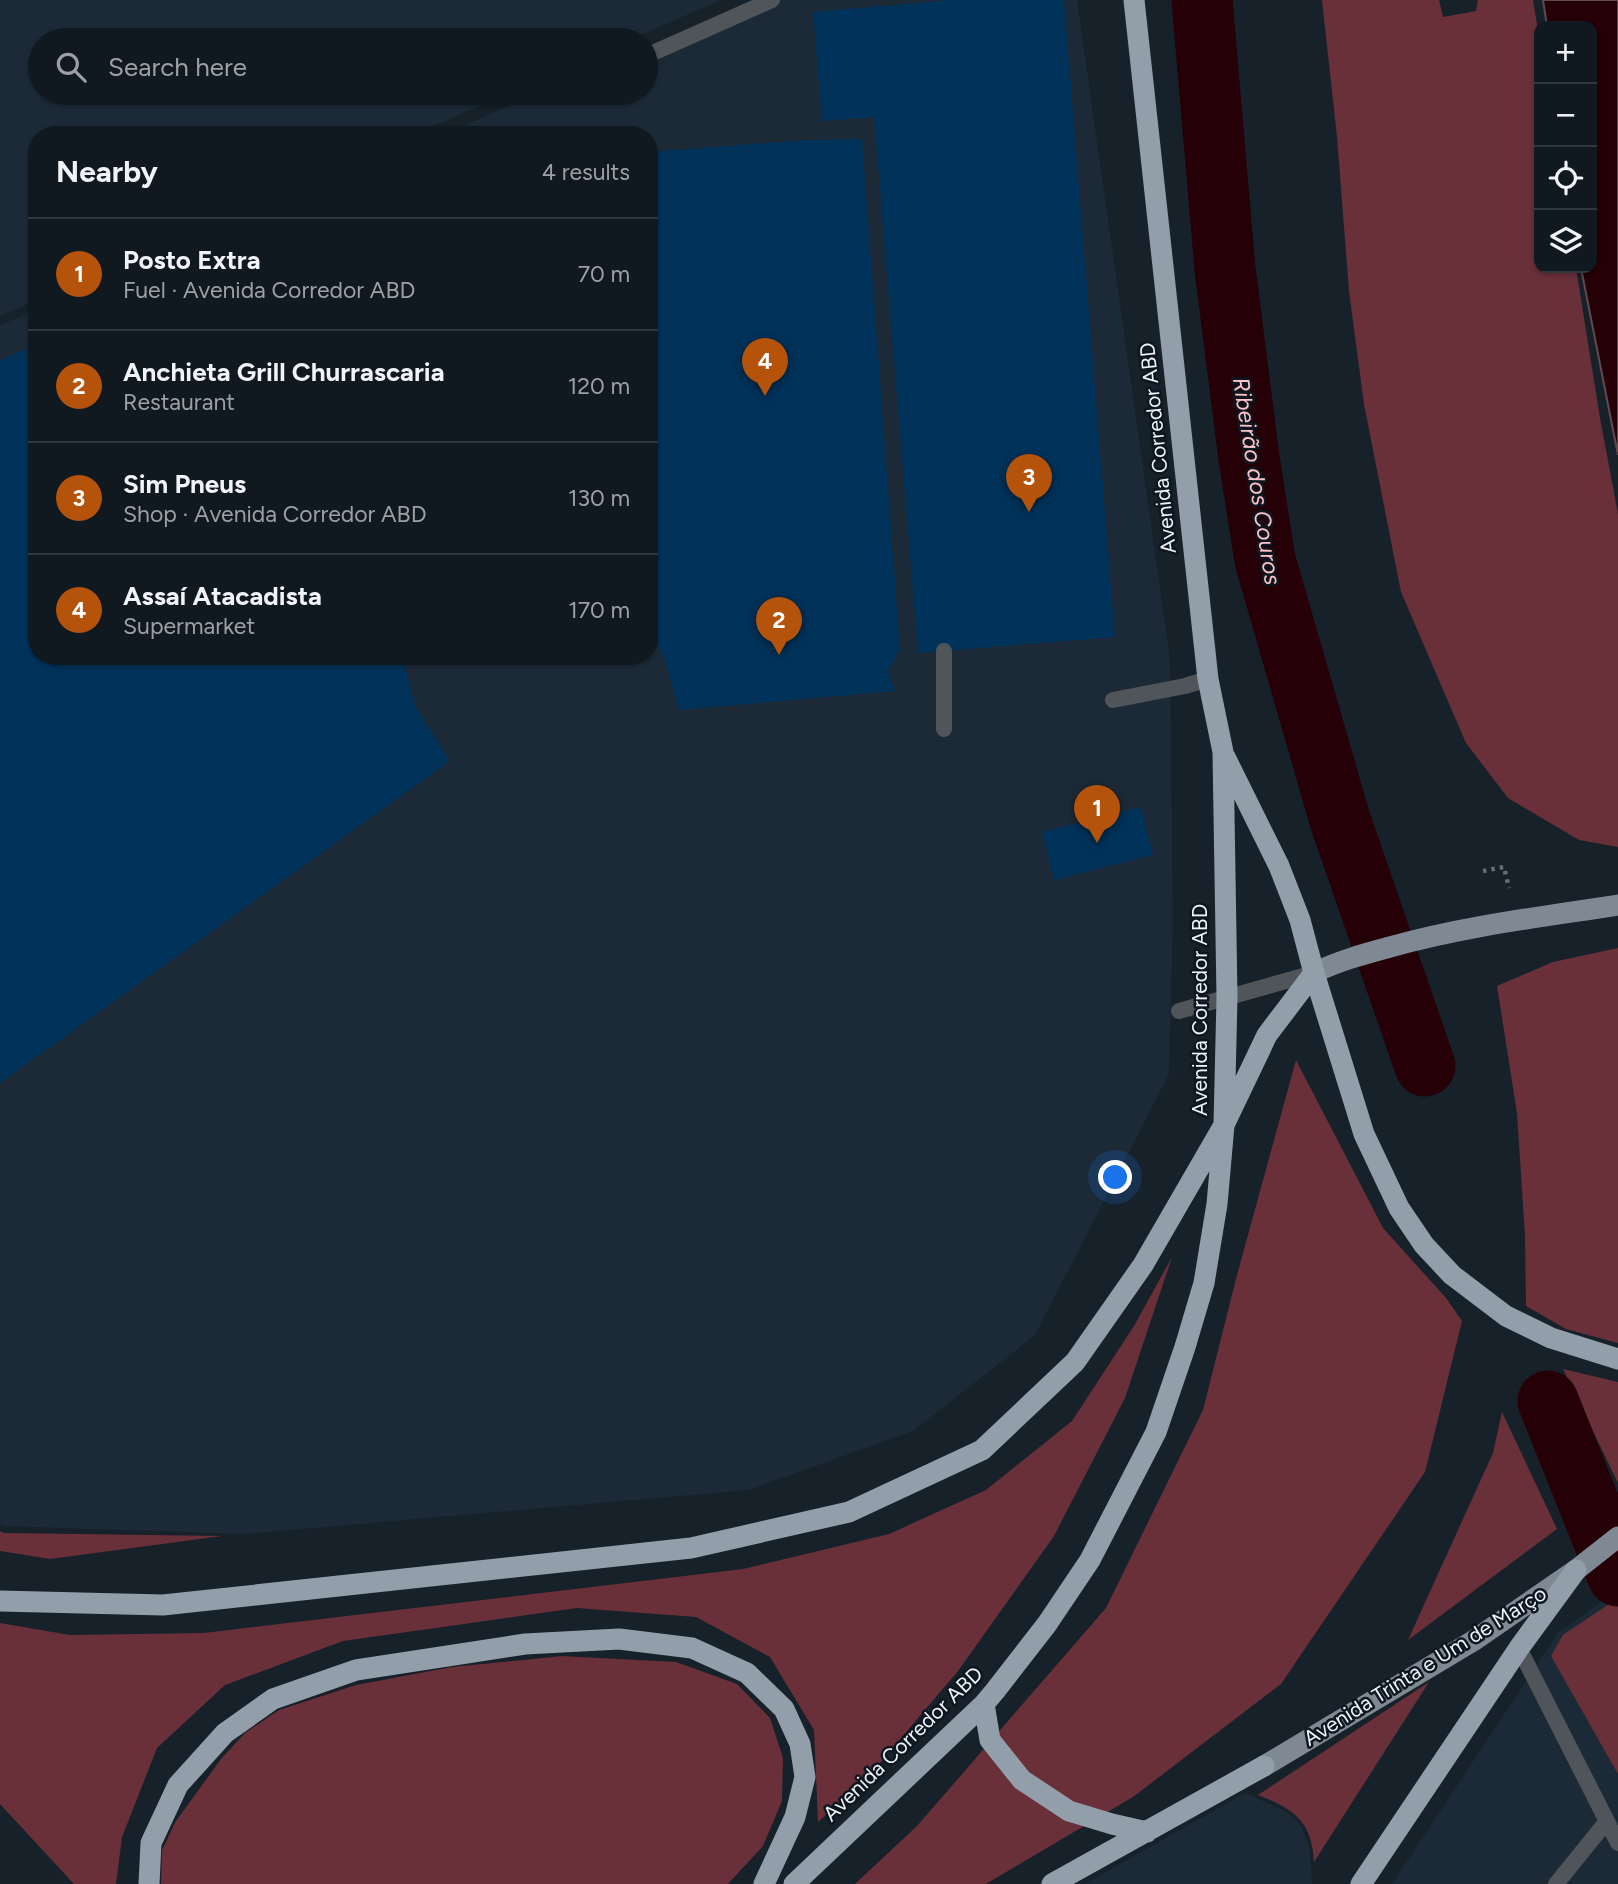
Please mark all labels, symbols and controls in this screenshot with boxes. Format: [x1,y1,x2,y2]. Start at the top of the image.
map controls [1534,21,1597,273]
button: + [1534,21,1597,84]
search box [28,28,658,105]
icon: search [52,48,90,86]
text: Search here [108,51,247,83]
button: − [1534,84,1597,147]
button: locate [1534,147,1597,210]
text: Nearby [56,153,158,190]
text: 4 results [542,158,630,186]
button: layers [1534,210,1597,273]
text: Posto Extra [123,244,261,276]
text: 1 [74,260,84,288]
text: 70 m [578,260,630,288]
text: Fuel · Avenida Corredor ABD [123,276,415,304]
pin: 4 [742,338,788,396]
street label: Avenida Corredor ABD [1134,341,1181,555]
text: Anchieta Grill Churrascaria [123,356,445,388]
text: 2 [72,372,86,400]
text: 120 m [568,372,630,400]
water label: Ribeirão dos Couros [1227,375,1287,587]
text: Restaurant [123,388,235,416]
pin: 3 [1006,454,1052,512]
text: Sim Pneus [123,468,246,500]
text: 3 [73,484,85,512]
text: 130 m [568,484,630,512]
text: Shop · Avenida Corredor ABD [123,500,426,528]
text: Assaí Atacadista [123,580,322,612]
text: 4 [72,596,86,624]
text: 170 m [568,596,630,624]
pin: 2 [756,597,802,655]
text: Supermarket [123,612,255,640]
pin: 1 [1074,785,1120,843]
street label: Avenida Corredor ABD [1187,904,1212,1116]
your location [1098,1160,1132,1194]
street label: Avenida Trinta e Um de Março [1299,1580,1551,1751]
street label: Avenida Corredor ABD [818,1661,988,1826]

